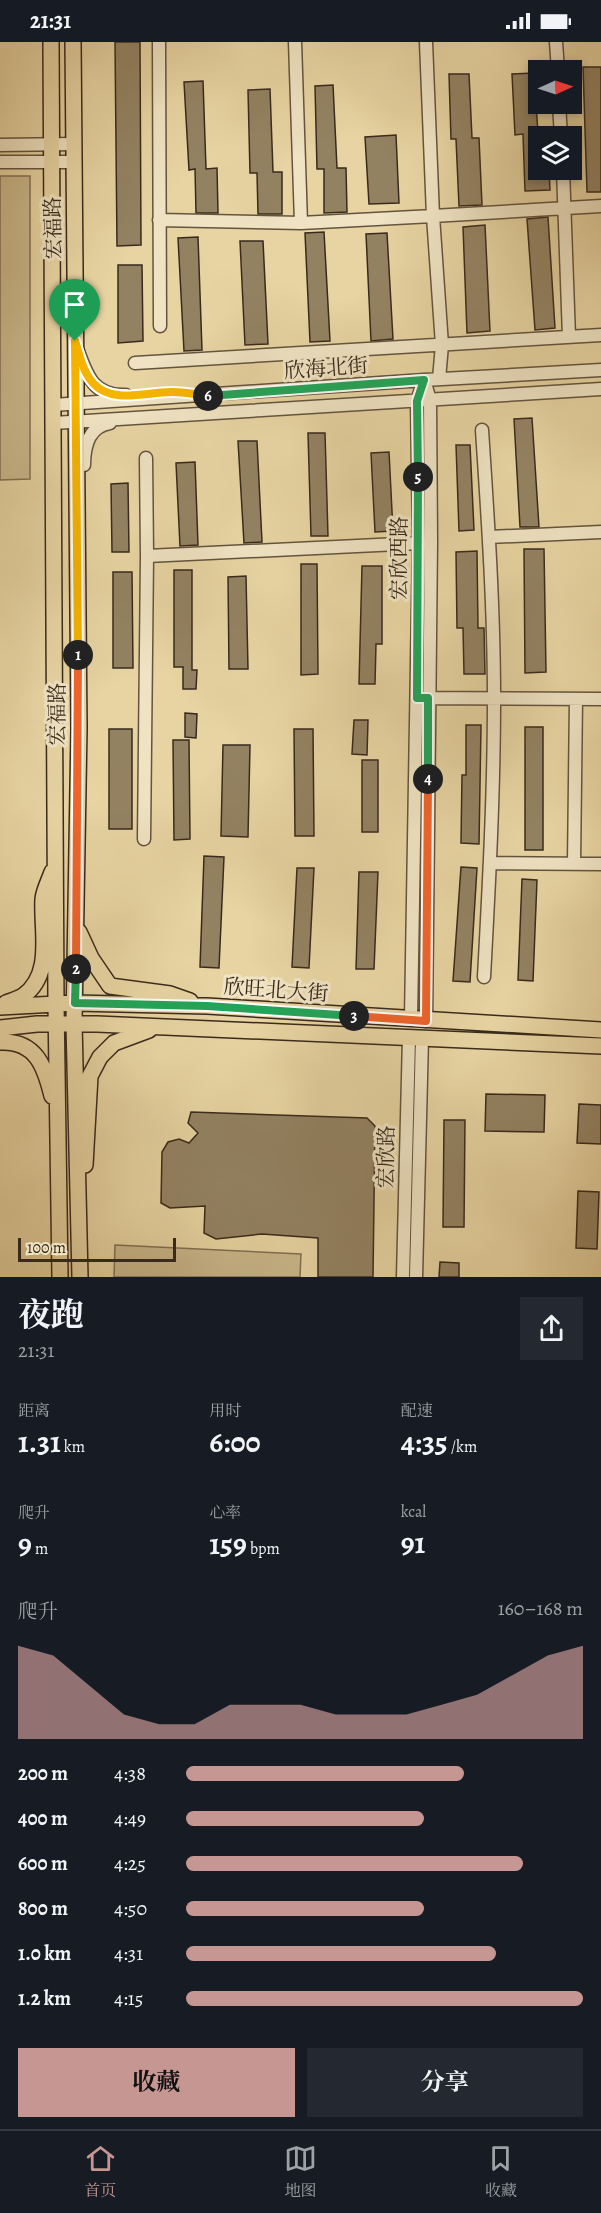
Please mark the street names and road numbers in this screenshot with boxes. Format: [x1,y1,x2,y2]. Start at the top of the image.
street label: 宏福路 [38,196,68,260]
street label: 欣海北街 [283,351,369,385]
street label: 宏欣西路 [385,516,413,600]
street label: 宏福路 [43,683,71,746]
street label: 欣旺北大街 [223,972,329,1008]
street label: 宏欣路 [371,1125,401,1189]

